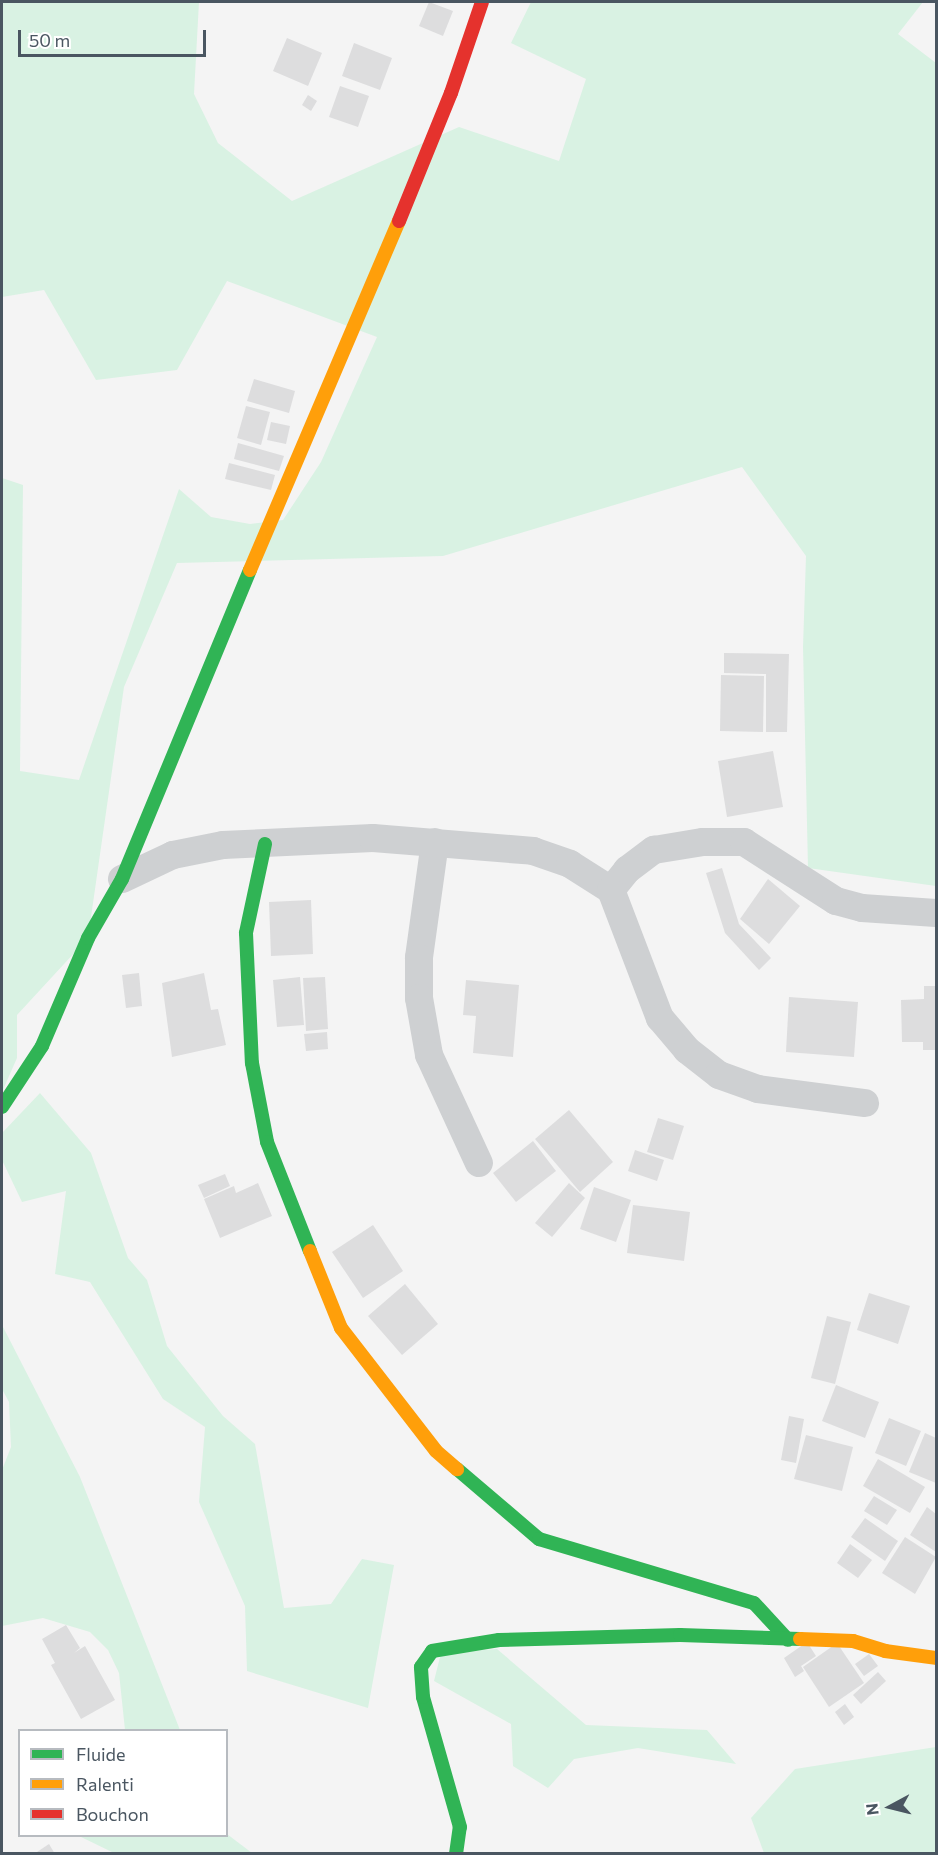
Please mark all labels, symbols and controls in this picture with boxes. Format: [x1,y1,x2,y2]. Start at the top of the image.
scale bar [21,18,208,56]
text: 50 m [29,29,70,51]
legend [18,1729,228,1837]
text: Fluide [76,1743,125,1765]
text: Ralenti [76,1773,134,1795]
north arrow [860,1777,920,1837]
text: N [861,1802,882,1816]
text: Bouchon [76,1803,149,1825]

